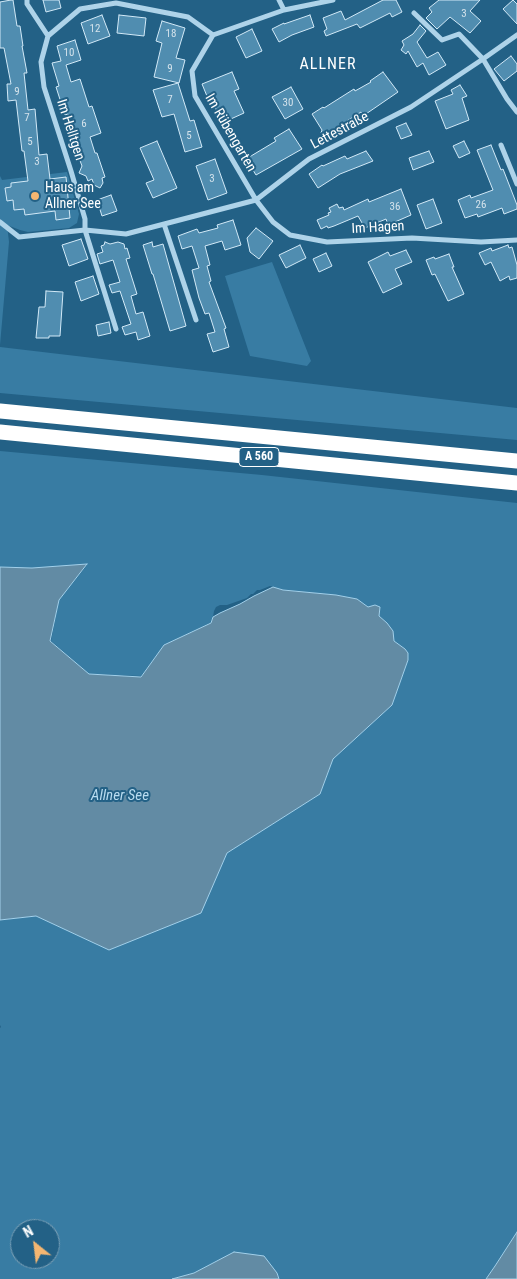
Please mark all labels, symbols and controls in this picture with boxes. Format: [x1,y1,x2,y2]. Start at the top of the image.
house number: 3 [461,7,467,21]
house number: 12 [90,22,100,36]
house number: 18 [166,27,176,41]
house number: 10 [64,46,74,60]
district label: ALLNER [299,55,357,75]
house number: 9 [167,62,173,76]
house number: 9 [14,85,20,99]
street label: Im Rübengarten [201,91,259,175]
house number: 7 [167,93,173,107]
house number: 30 [283,96,293,110]
street label: Im Helltgen [52,97,88,163]
street label: Lettestraße [308,109,372,153]
house number: 7 [24,111,30,125]
house number: 6 [81,117,87,131]
house number: 5 [186,129,192,143]
house number: 5 [27,135,33,149]
house number: 3 [34,155,40,169]
house number: 3 [209,172,215,186]
place label: Haus am Allner See [45,180,101,212]
marker: Haus am Allner See [29,190,41,202]
house number: 26 [476,198,486,212]
house number: 36 [390,200,400,214]
street label: Im Hagen [351,218,405,238]
road number: A 560 [239,448,279,467]
water label: Allner See [91,787,149,805]
north arrow [10,1219,60,1269]
text: N [21,1223,36,1241]

